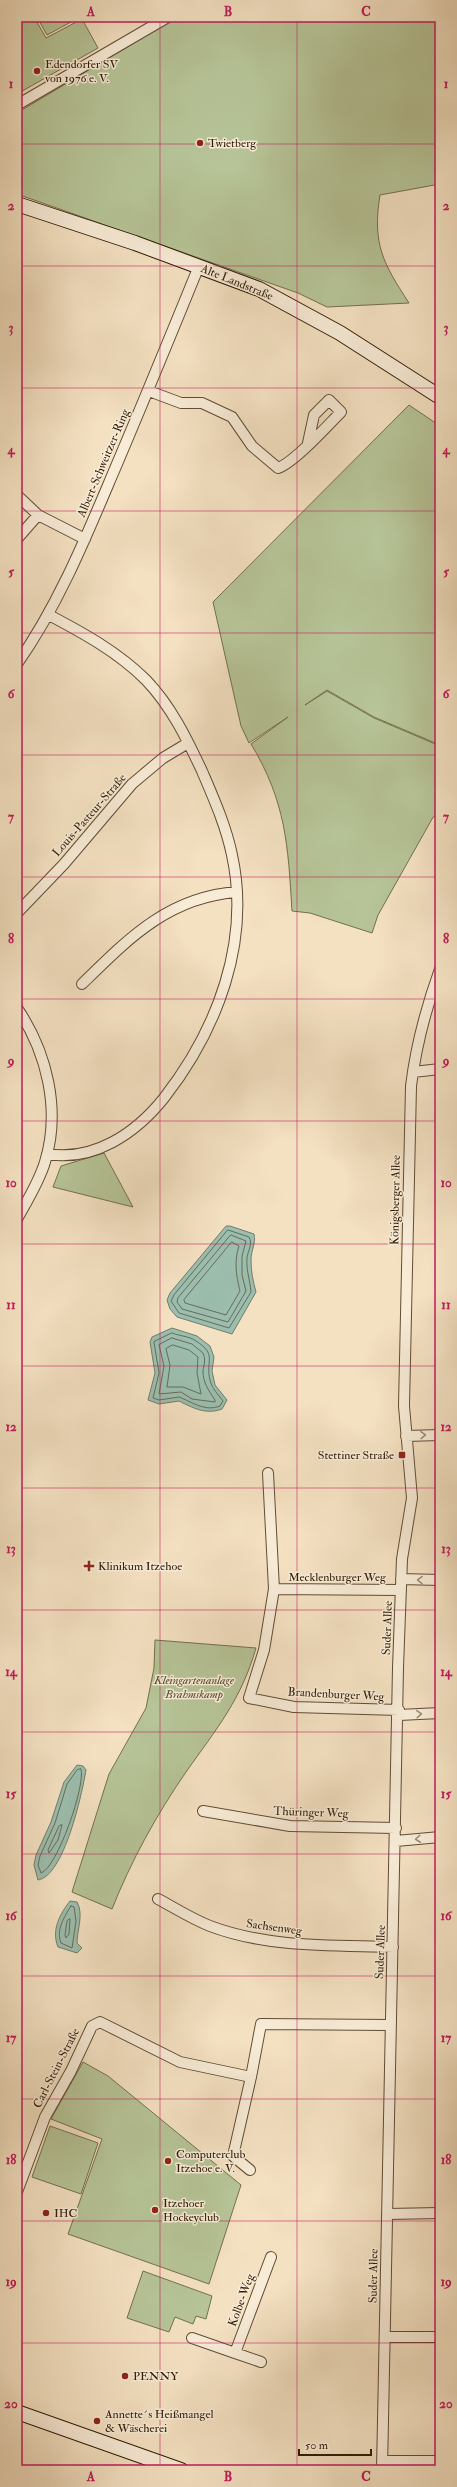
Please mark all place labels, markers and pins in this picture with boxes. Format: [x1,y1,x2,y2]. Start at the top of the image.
place label: Edendorfer SV von 1976 e. V. [44,57,118,86]
marker: Edendorfer SV von 1976 e. V. [32,66,42,76]
place label: Twietberg [208,136,257,151]
marker: Twietberg [195,138,205,148]
place label: Stettiner Straße [318,1448,394,1463]
marker: Stettiner Straße [397,1450,407,1460]
place label: Klinikum Itzehoe [98,1559,182,1574]
marker: Klinikum Itzehoe [83,1560,95,1572]
place label: Computerclub Itzehoe e. V. [176,2147,245,2176]
marker: Computerclub Itzehoe e. V. [163,2156,173,2166]
place label: Itzehoer Hockeyclub [163,2196,219,2225]
marker: Itzehoer Hockeyclub [150,2205,160,2215]
place label: IHC [54,2206,78,2221]
marker: IHC [41,2208,51,2218]
place label: PENNY [133,2369,179,2384]
marker: PENNY [120,2371,130,2381]
place label: Annette´s Heißmangel & Wäscherei [104,2407,214,2436]
marker: Annette´s Heißmangel & Wäscherei [92,2416,102,2426]

